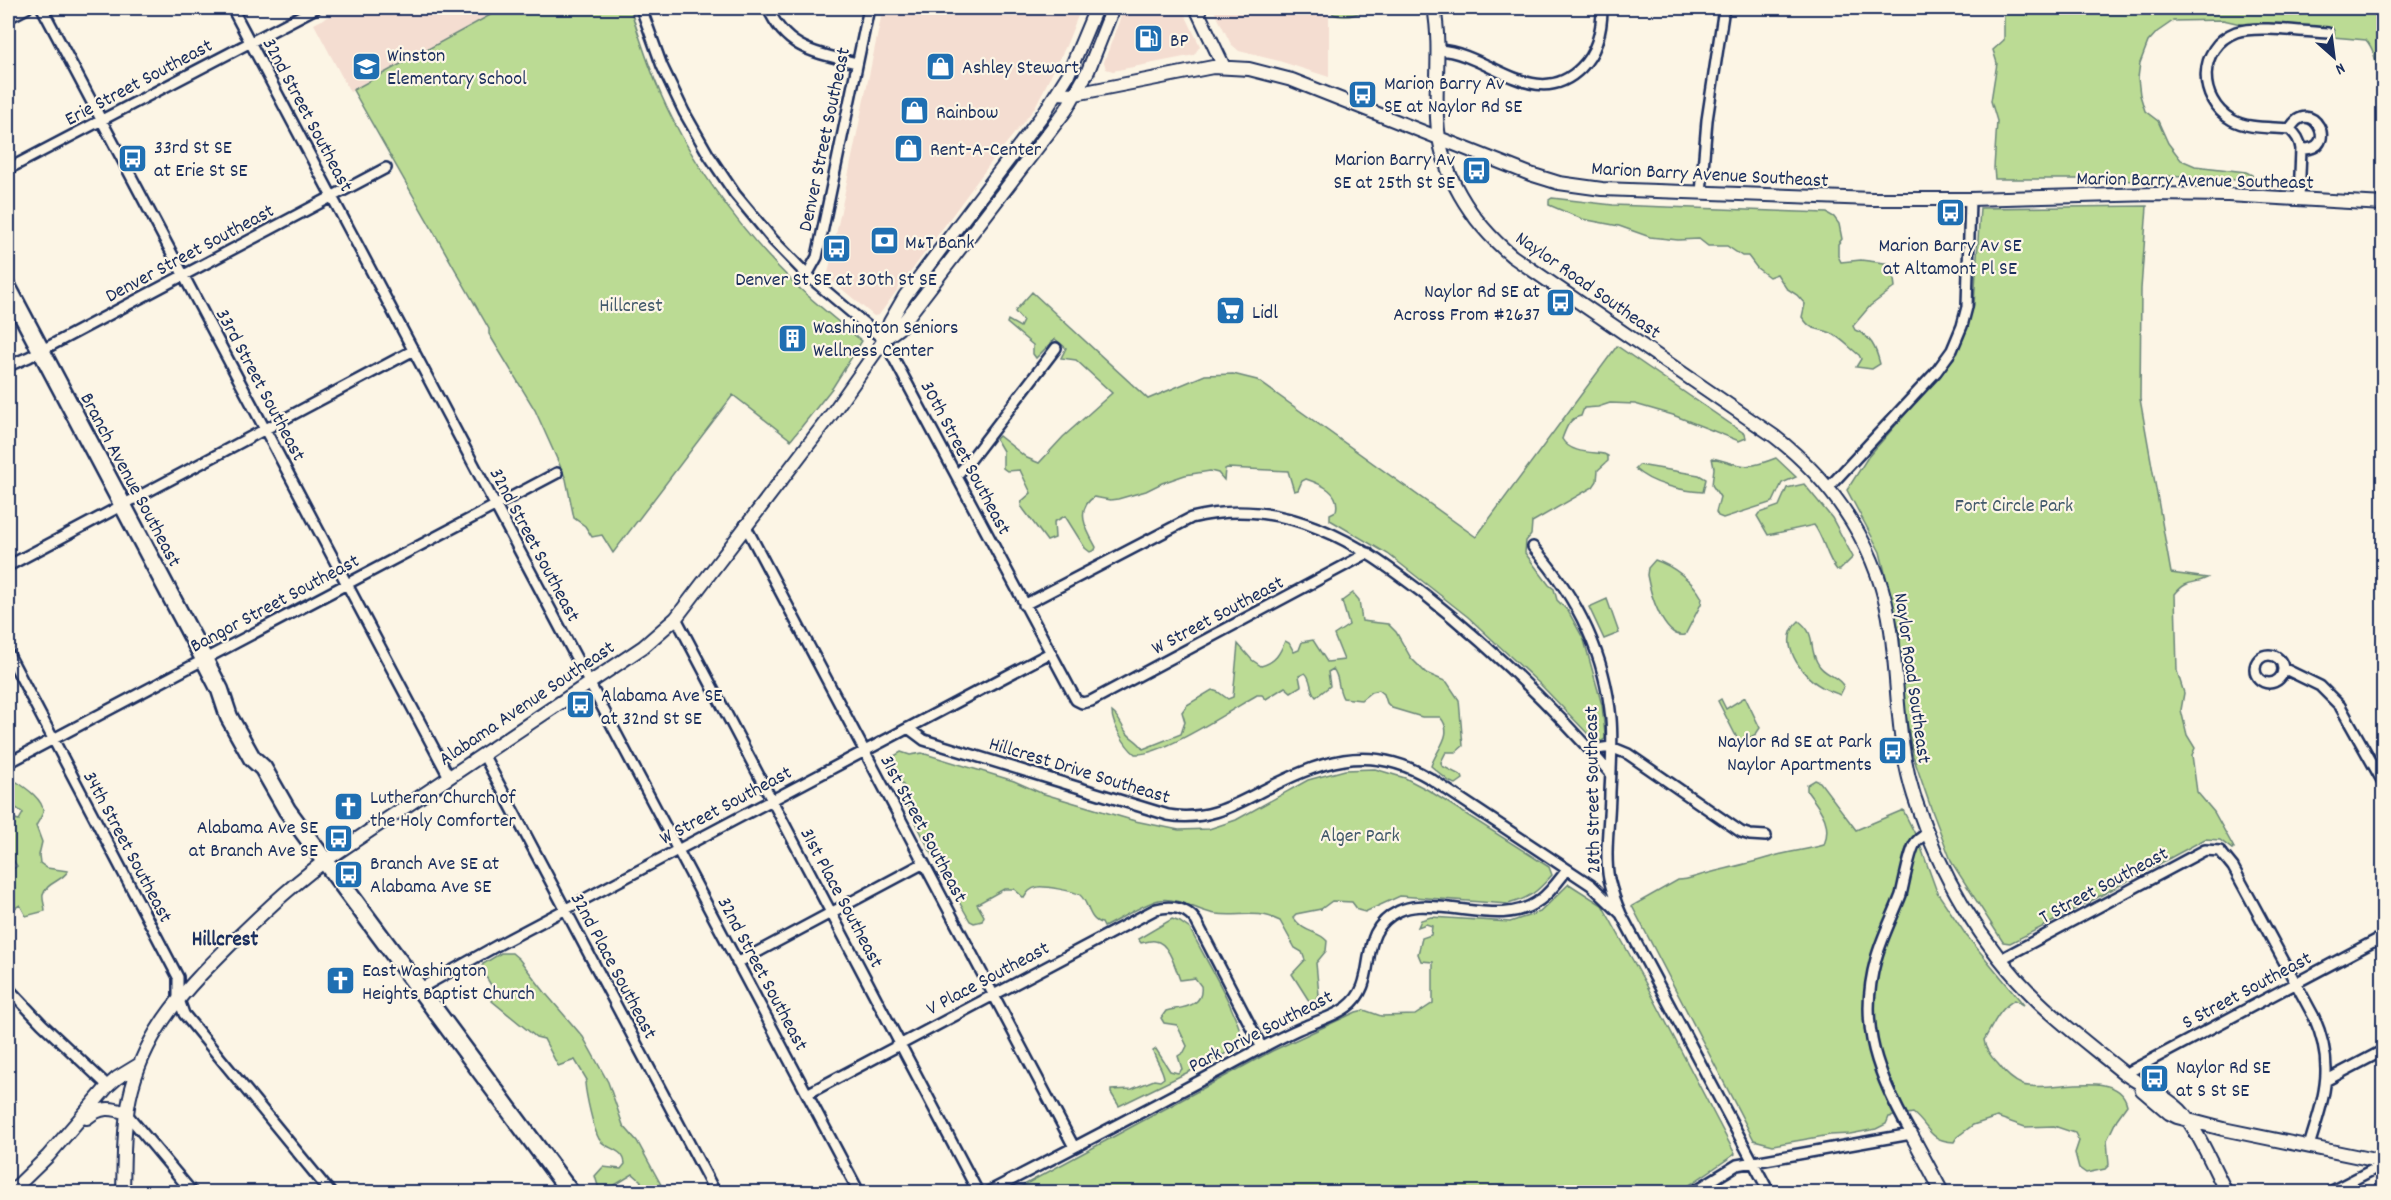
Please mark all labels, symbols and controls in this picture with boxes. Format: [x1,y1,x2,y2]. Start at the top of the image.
fuel station icon: BP [1133,23,1165,55]
north arrow [2304,27,2364,87]
place label: BP [1170,28,1189,56]
street label: Erie Street Southeast [61,33,218,134]
street label: 32nd Street Southeast [254,33,359,197]
place label: Winston Elementary School [387,43,527,94]
street label: Denver Street Southeast [793,45,859,234]
school or university icon: Winston Elementary School [350,50,382,82]
shop icon: Ashley Stewart [925,50,957,82]
place label: Ashley Stewart [962,55,1079,83]
text: N [2331,56,2349,80]
place label: Marion Barry Av SE at Naylor Rd SE [1384,71,1522,122]
bus stop icon: Marion Barry Av SE at Naylor Rd SE [1347,78,1379,110]
shop icon: Rainbow [899,95,931,127]
place label: Rainbow [936,100,999,128]
shop icon: Rent-A-Center [893,132,925,164]
place label: 33rd St SE at Erie St SE [154,135,248,186]
place label: Rent-A-Center [930,137,1042,165]
bus stop icon: 33rd St SE at Erie St SE [117,142,149,174]
place label: Marion Barry Av SE at 25th St SE [1333,147,1456,198]
bus stop icon: Marion Barry Av SE at 25th St SE [1460,154,1492,186]
street label: Marion Barry Avenue Southeast [1591,156,1829,196]
street label: Marion Barry Avenue Southeast [2076,166,2314,198]
bus stop icon: Marion Barry Av SE at Altamont Pl SE [1934,197,1966,229]
street label: Denver Street Southeast [101,198,280,311]
bank icon: M&T Bank [868,225,900,257]
street label: Naylor Road Southeast [1509,226,1666,347]
place label: M&T Bank [905,230,974,258]
bus stop icon: Denver St SE at 30th St SE [820,232,852,264]
place label: Marion Barry Av SE at Altamont Pl SE [1878,233,2022,284]
place label: Denver St SE at 30th St SE [735,267,937,295]
place label: Naylor Rd SE at Across From #2637 [1393,279,1540,330]
bus stop icon: Naylor Rd SE at Across From #2637 [1545,286,1577,318]
park label: Hillcrest [599,293,663,321]
supermarket icon: Lidl [1215,295,1247,327]
place label: Lidl [1252,300,1278,328]
street label: 33rd Street Southeast [207,304,311,467]
place label: Washington Seniors Wellness Center [813,315,958,366]
building icon: Washington Seniors Wellness Center [776,322,808,354]
street label: 30th Street Southeast [912,376,1017,540]
street label: Branch Avenue Southeast [72,388,187,572]
street label: 32nd Street Southeast [481,463,586,627]
park label: Fort Circle Park [1955,493,2073,521]
street label: Bangor Street Southeast [186,548,365,661]
street label: W Street Southeast [1147,570,1289,663]
street label: Naylor Road Southeast [1885,591,1937,765]
street label: Alabama Avenue Southeast [434,635,621,774]
place label: Alabama Ave SE at 32nd St SE [601,683,722,734]
bus stop icon: Alabama Ave SE at 32nd St SE [564,689,596,721]
street label: 28th Street Southeast [1579,706,1609,874]
place label: Naylor Rd SE at Park Naylor Apartments [1717,729,1872,780]
street label: Hillcrest Drive Southeast [985,731,1173,813]
bus stop icon: Naylor Rd SE at Park Naylor Apartments [1877,735,1909,767]
street label: 31st Street Southeast [872,751,973,908]
street label: W Street Southeast [655,760,797,853]
street label: 34th Street Southeast [74,767,178,928]
place label: Lutheran Church of the Holy Comforter [370,785,517,836]
church icon: Lutheran Church of the Holy Comforter [333,791,365,823]
place label: Alabama Ave SE at Branch Ave SE [189,815,318,866]
bus stop icon: Alabama Ave SE at Branch Ave SE [323,822,355,854]
street label: 31st Place Southeast [792,823,889,973]
park label: Alger Park [1320,823,1400,851]
street label: T Street Southeast [2035,841,2174,932]
place label: Branch Ave SE at Alabama Ave SE [370,851,499,902]
bus stop icon: Branch Ave SE at Alabama Ave SE [333,858,365,890]
street label: 32nd Place Southeast [562,888,663,1045]
street label: 32nd Street Southeast [709,892,814,1056]
district label: Hillcrest [192,926,259,956]
street label: V Place Southeast [922,935,1055,1024]
street label: S Street Southeast [2178,946,2317,1038]
place label: East Washington Heights Baptist Church [362,958,535,1009]
church icon: East Washington Heights Baptist Church [325,964,357,996]
street label: Park Drive Southeast [1184,984,1338,1081]
place label: Naylor Rd SE at S St SE [2176,1055,2271,1106]
bus stop icon: Naylor Rd SE at S St SE [2139,1062,2171,1094]

